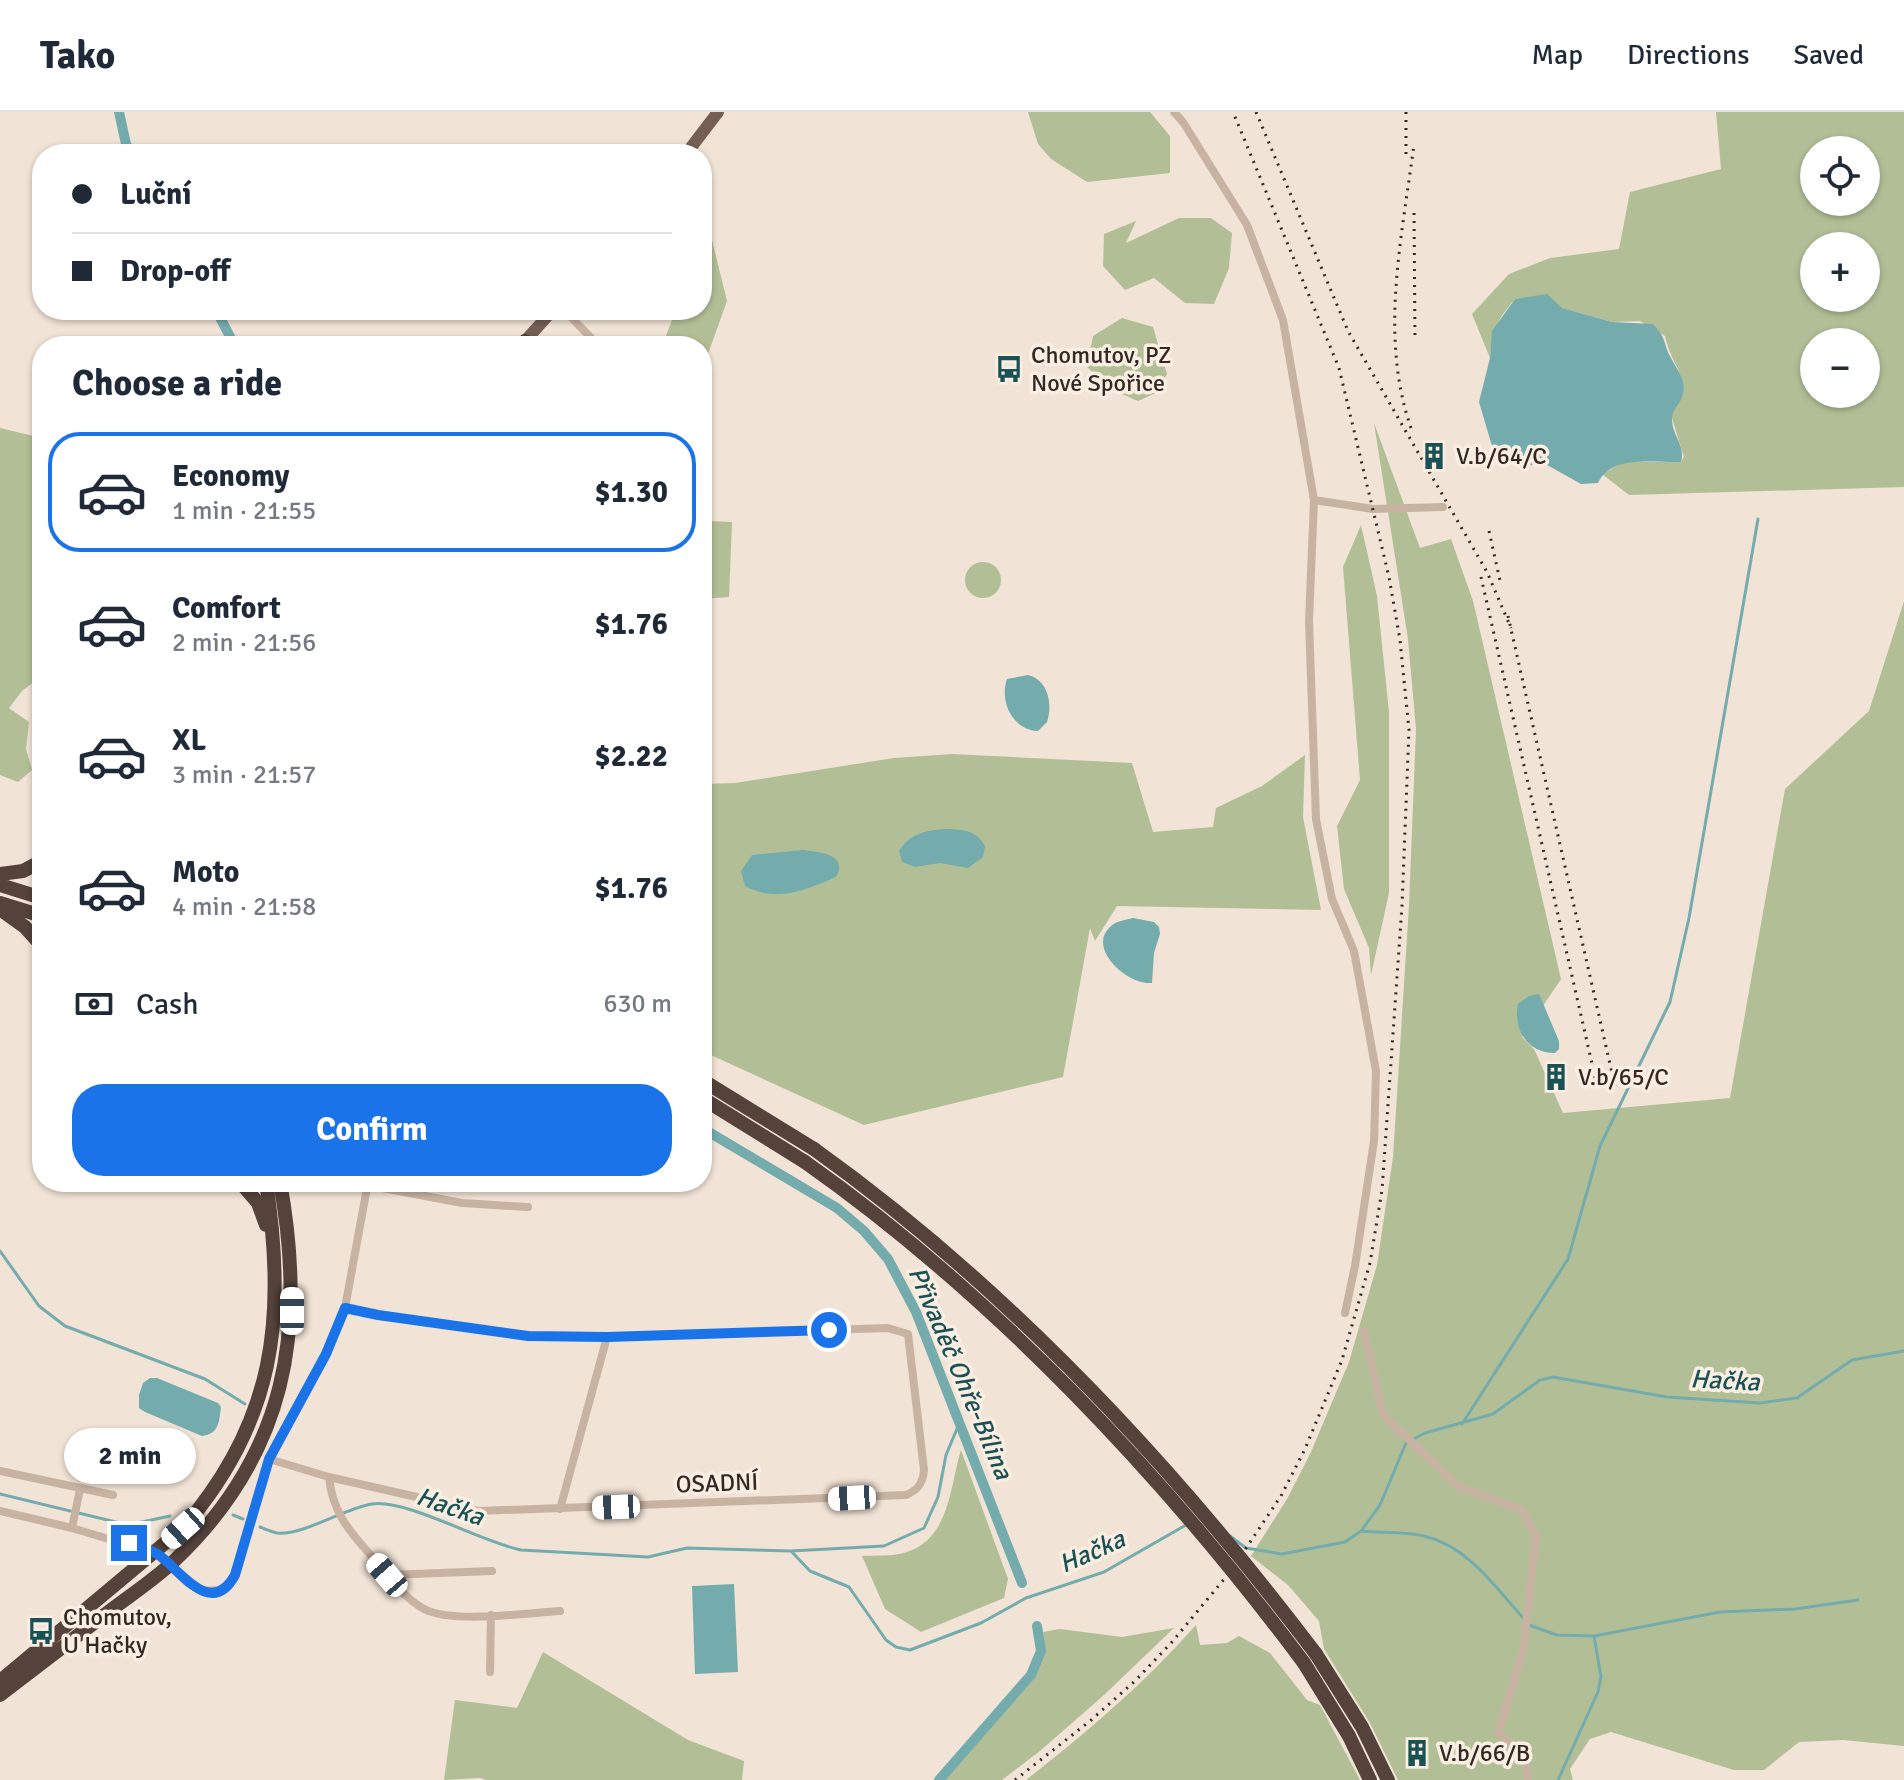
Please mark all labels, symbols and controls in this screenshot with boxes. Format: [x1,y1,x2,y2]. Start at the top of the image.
text: Tako [40,32,115,79]
text: Map [1531,38,1583,72]
text: Directions [1627,38,1749,72]
text: Saved [1793,38,1864,72]
map controls [1800,136,1880,408]
button: locate [1800,136,1880,216]
text: Luční [120,176,191,213]
button: + [1800,232,1880,312]
text: Drop-off [120,253,230,290]
button: − [1800,328,1880,408]
place label: Chomutov, PZ Nové Spořice [1031,340,1172,398]
bus stop icon: Chomutov, PZ Nové Spořice [994,354,1024,384]
text: Choose a ride [72,361,282,406]
building icon: V.b/64/C [1419,441,1449,471]
place label: V.b/64/C [1456,441,1547,471]
icon: car [76,456,148,528]
text: Economy [172,458,289,495]
text: $1.30 [595,474,668,511]
text: 1 min · 21:55 [172,495,316,527]
icon: car [76,588,148,660]
text: Comfort [172,590,281,627]
text: $1.76 [595,606,668,643]
text: 2 min · 21:56 [172,627,316,659]
icon: car [76,720,148,792]
text: XL [172,722,206,759]
text: $2.22 [595,738,668,775]
text: 3 min · 21:57 [172,759,316,791]
icon: car [76,852,148,924]
text: Moto [172,854,239,891]
text: $1.76 [595,870,668,907]
text: 4 min · 21:58 [172,891,316,923]
icon: cash [72,982,116,1026]
text: Cash [136,986,199,1023]
text: 630 m [603,988,672,1020]
building icon: V.b/65/C [1541,1062,1571,1092]
place label: V.b/65/C [1578,1062,1669,1092]
button: Confirm [72,1084,672,1176]
water label: Přivaděč Ohře-Bílina [901,1262,1020,1485]
car [280,1287,304,1335]
route start [811,1312,847,1348]
water label: Hačka [1690,1363,1761,1399]
callout: 2 min [63,1427,195,1483]
text: 2 min [99,1440,161,1472]
street label: OSADNÍ [675,1467,760,1499]
water label: Hačka [412,1481,489,1534]
car [827,1485,877,1511]
car [592,1494,640,1520]
car [157,1503,209,1553]
water label: Hačka [1054,1523,1131,1581]
route end [111,1525,147,1561]
car [362,1549,412,1601]
place label: Chomutov, U Hačky [63,1602,172,1660]
bus stop icon: Chomutov, U Hačky [26,1616,56,1646]
building icon: V.b/66/B [1402,1738,1432,1768]
place label: V.b/66/B [1439,1738,1530,1768]

